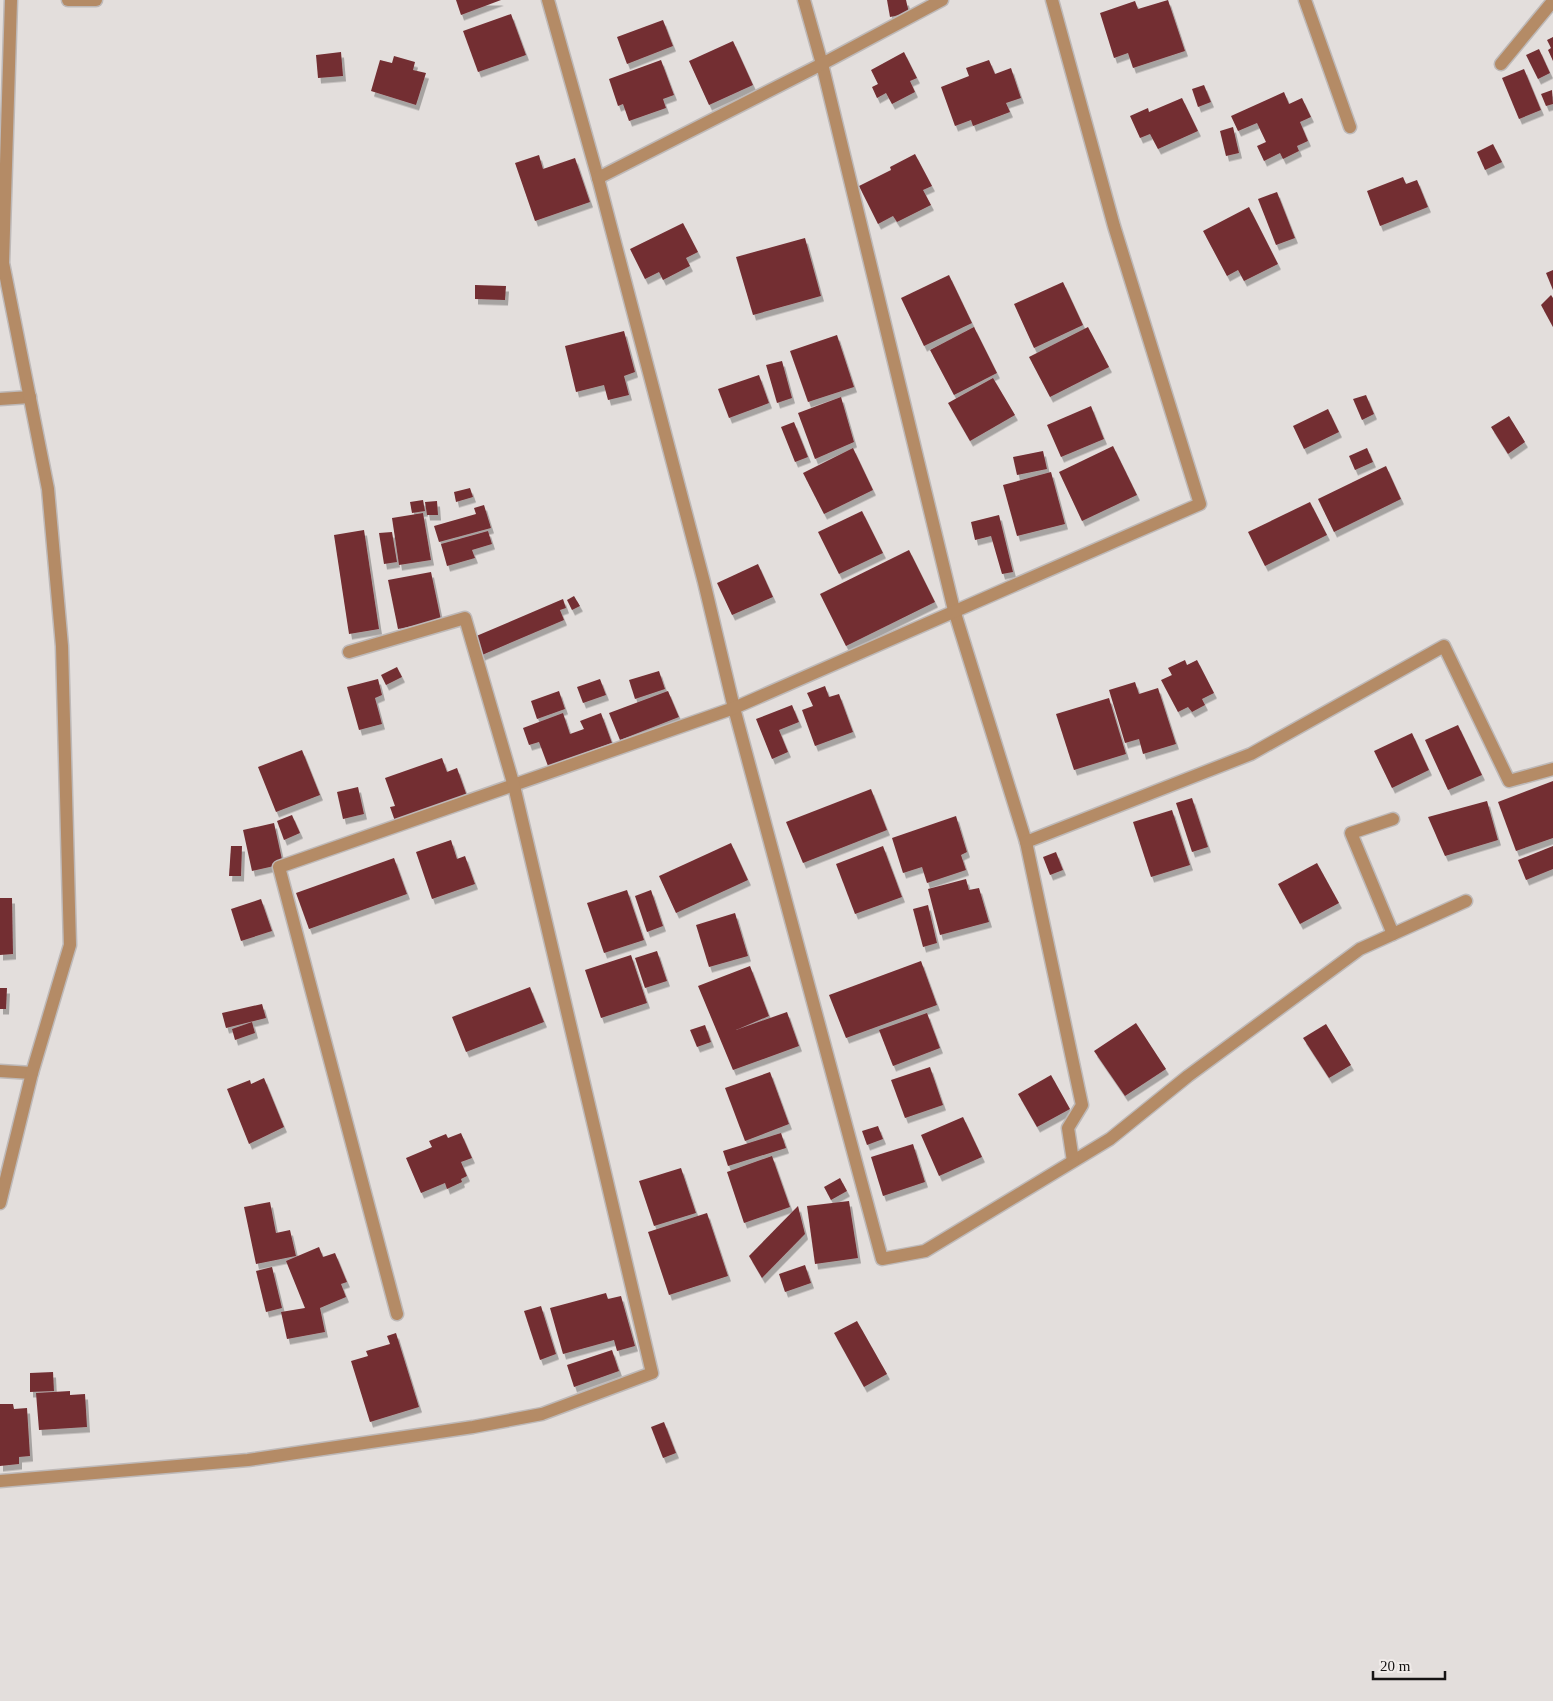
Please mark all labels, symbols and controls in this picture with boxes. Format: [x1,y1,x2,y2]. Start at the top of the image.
scale bar [1373,1648,1446,1680]
text: 20 m [1380,1658,1411,1674]

